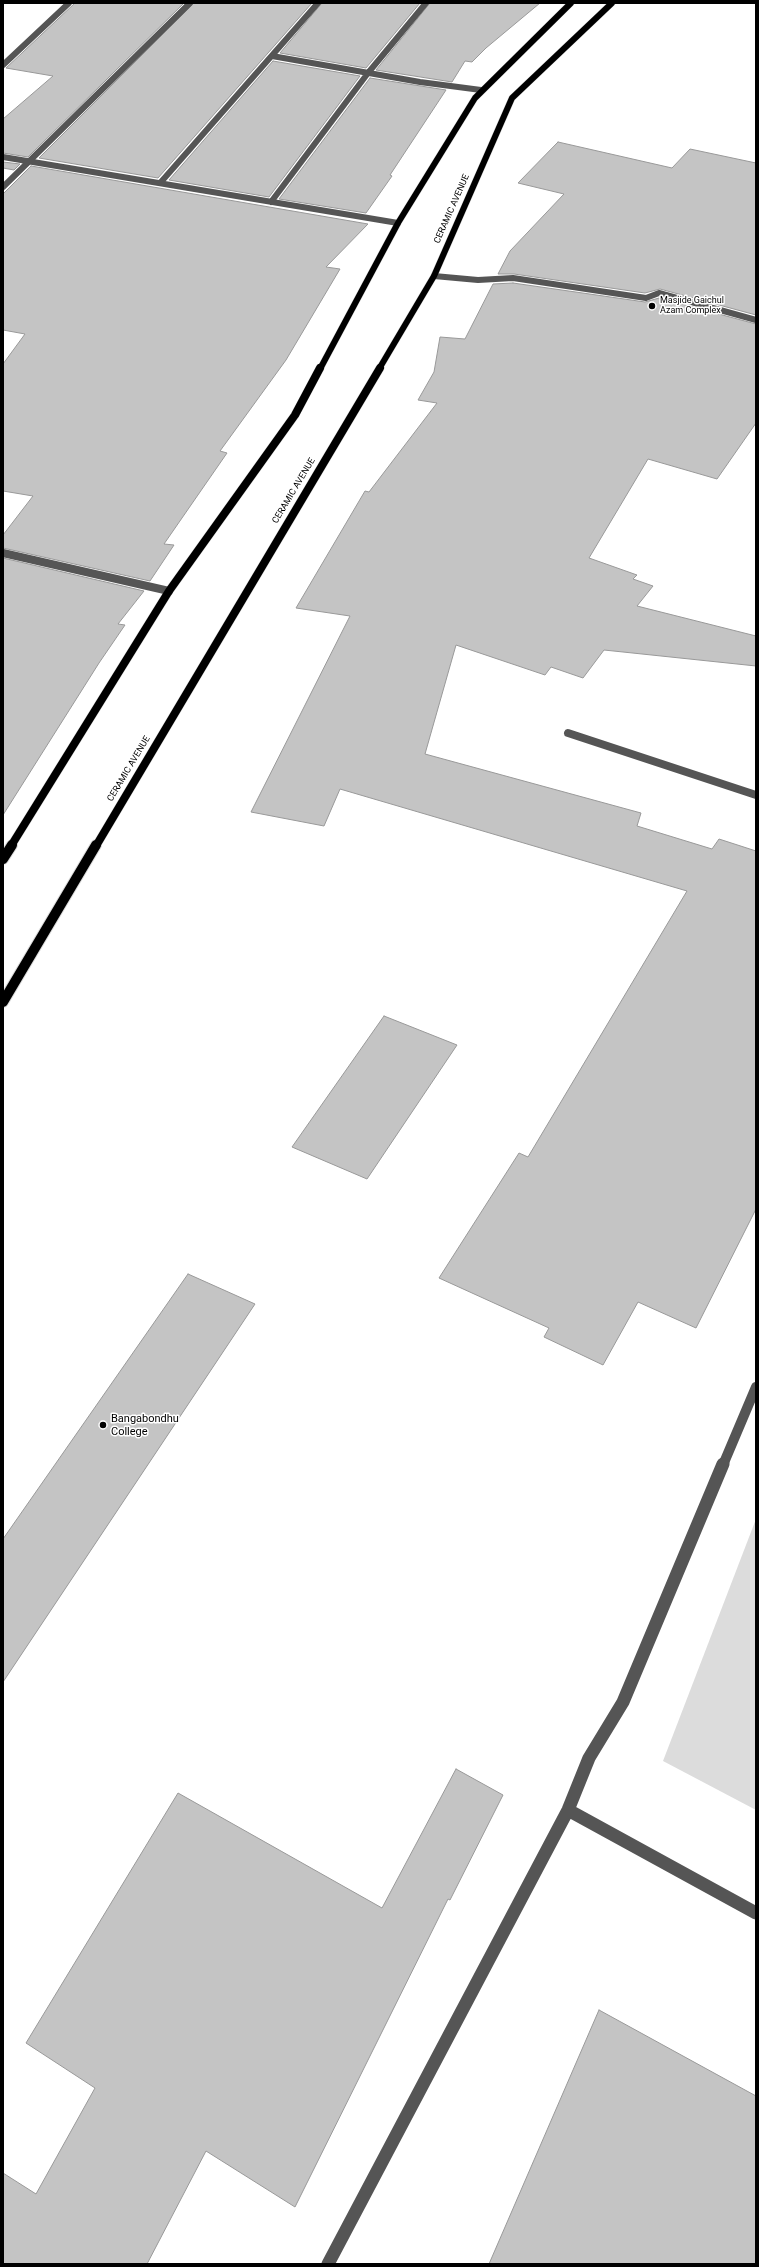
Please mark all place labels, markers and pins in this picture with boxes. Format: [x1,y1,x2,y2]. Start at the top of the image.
place label: Masjide Gaichul Azam Complex [660,296,724,317]
marker: Masjide Gaichul Azam Complex [647,301,657,311]
place label: Bangabondhu College [111,1412,179,1438]
marker: Bangabondhu College [98,1420,108,1430]

